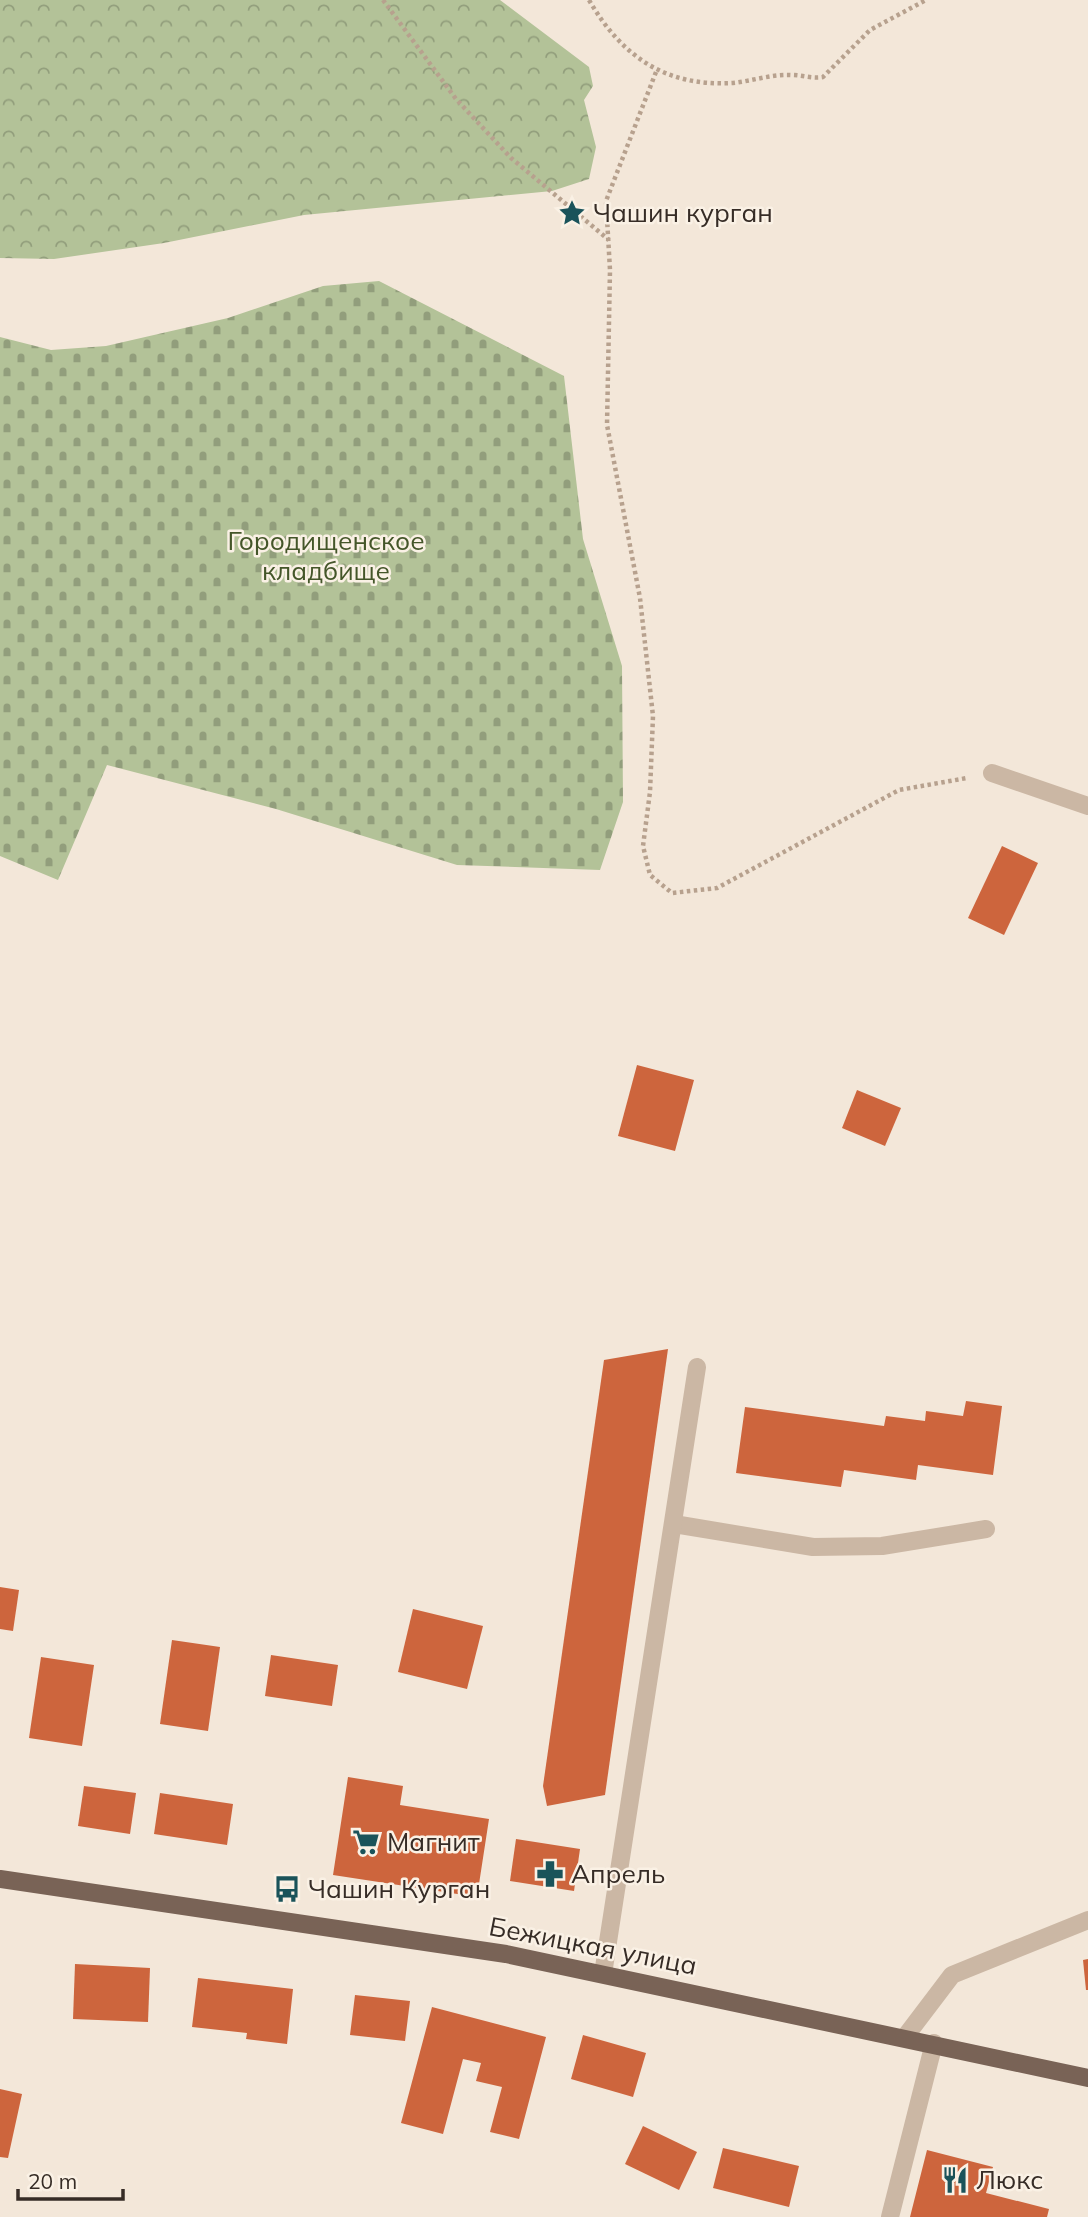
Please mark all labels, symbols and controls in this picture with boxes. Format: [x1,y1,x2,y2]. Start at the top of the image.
place label: Чашин курган [593,196,773,229]
place icon: Чашин курган [557,198,587,228]
park label: Городищенское кладбище [227,524,425,587]
place label: Магнит [387,1825,480,1858]
supermarket icon: Магнит [351,1827,381,1857]
place label: Апрель [571,1857,665,1890]
pharmacy icon: Апрель [535,1859,565,1889]
place label: Чашин Курган [308,1872,490,1905]
bus stop icon: Чашин Курган [272,1874,302,1904]
street label: Бежицкая улица [486,1909,700,1982]
scale bar [18,2158,122,2202]
place label: Люкс [976,2163,1043,2196]
restaurant icon: Люкс [940,2165,970,2195]
text: 20 m [28,2168,77,2194]

